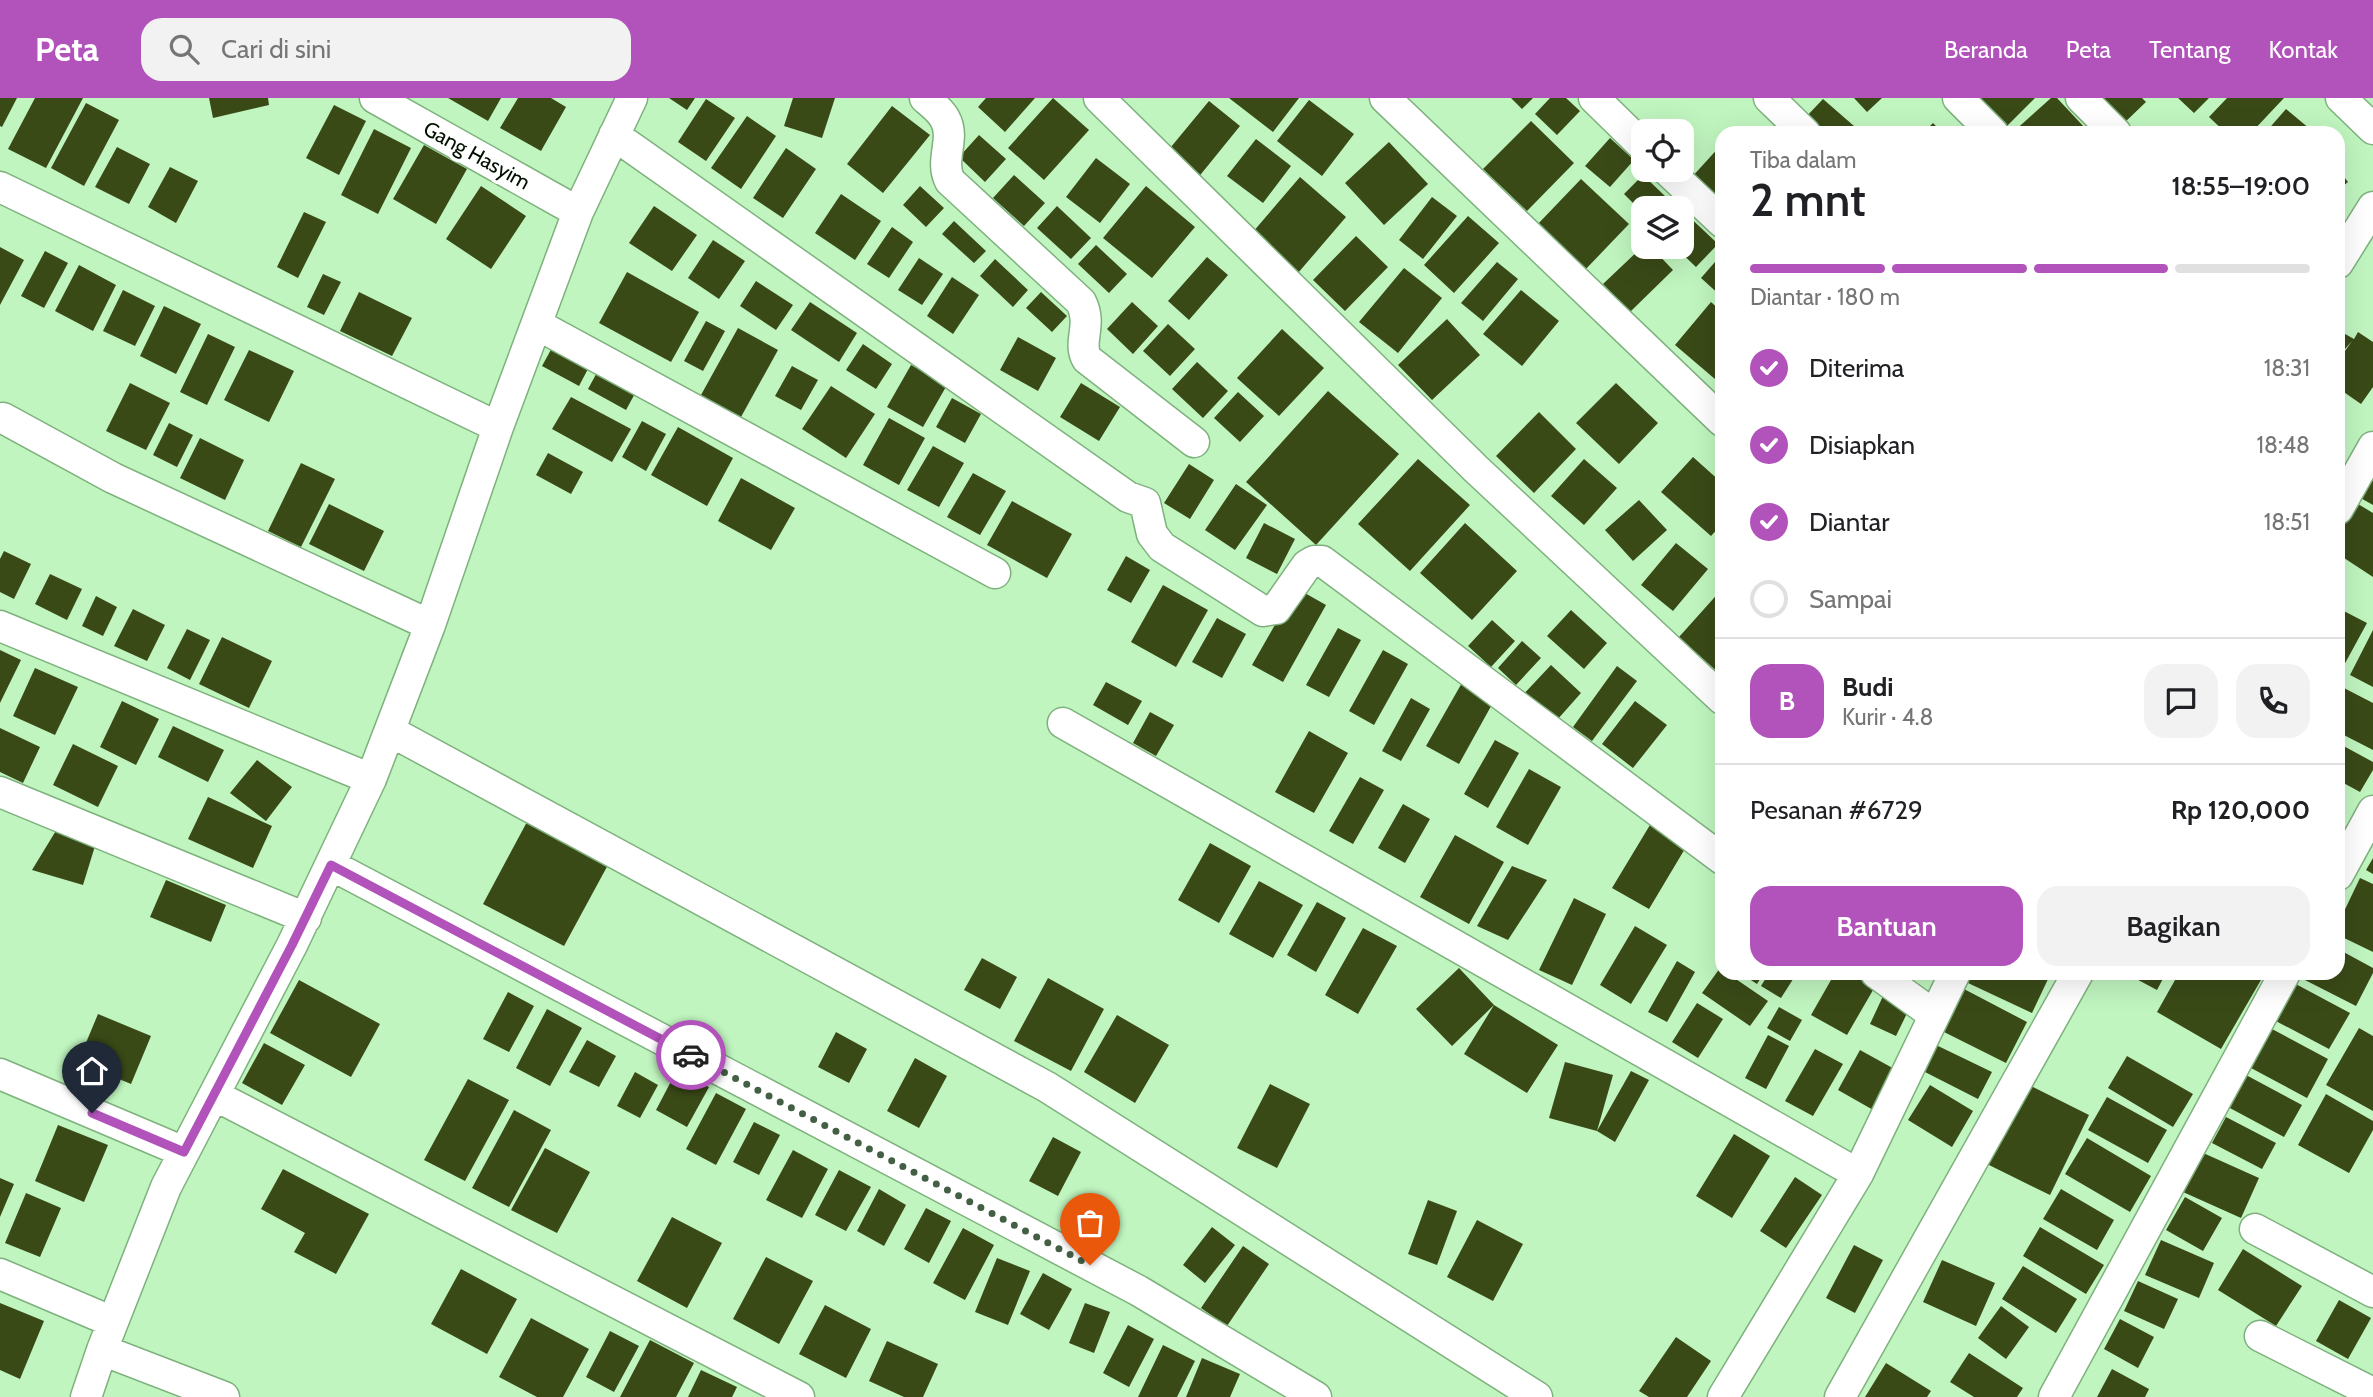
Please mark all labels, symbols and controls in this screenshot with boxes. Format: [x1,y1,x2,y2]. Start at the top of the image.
search box [141,18,631,81]
text: Peta [35,29,99,69]
icon: search [165,30,203,68]
text: Cari di sini [221,33,331,65]
text: Beranda [1944,35,2028,64]
text: Peta [2066,35,2111,64]
text: Tentang [2149,35,2230,64]
text: Kontak [2268,35,2338,64]
street label: Gang Hasyim [419,115,535,195]
map controls [1631,119,1694,259]
button: locate [1631,119,1694,182]
text: Tiba dalam [1750,146,1856,174]
text: 18:55–19:00 [2171,170,2310,202]
text: 2 mnt [1750,172,1866,228]
button: layers [1631,196,1694,259]
text: Diantar · 180 m [1750,283,1900,311]
icon: check [1750,349,1788,387]
text: Diterima [1809,352,1904,384]
text: 18:31 [2264,354,2310,382]
icon: check [1750,426,1788,464]
text: Disiapkan [1809,429,1915,461]
text: 18:48 [2257,431,2310,459]
icon: check [1750,503,1788,541]
text: Diantar [1809,506,1890,538]
text: 18:51 [2264,508,2310,536]
text: Sampai [1809,583,1892,615]
button: chat [2144,664,2218,738]
button: phone [2236,664,2310,738]
text: Budi [1842,671,1894,703]
text: B [1779,685,1795,717]
text: Kurir · 4.8 [1842,703,1933,731]
text: Pesanan #6729 [1750,794,1923,826]
text: Rp 120,000 [2171,794,2310,826]
button: Bantuan [1750,886,2023,966]
button: Bagikan [2037,886,2310,966]
courier [656,1020,726,1090]
icon: car [672,1036,710,1074]
pin [62,1041,122,1113]
icon: home [73,1052,111,1090]
pin [1060,1193,1120,1265]
icon: bag [1071,1204,1109,1242]

